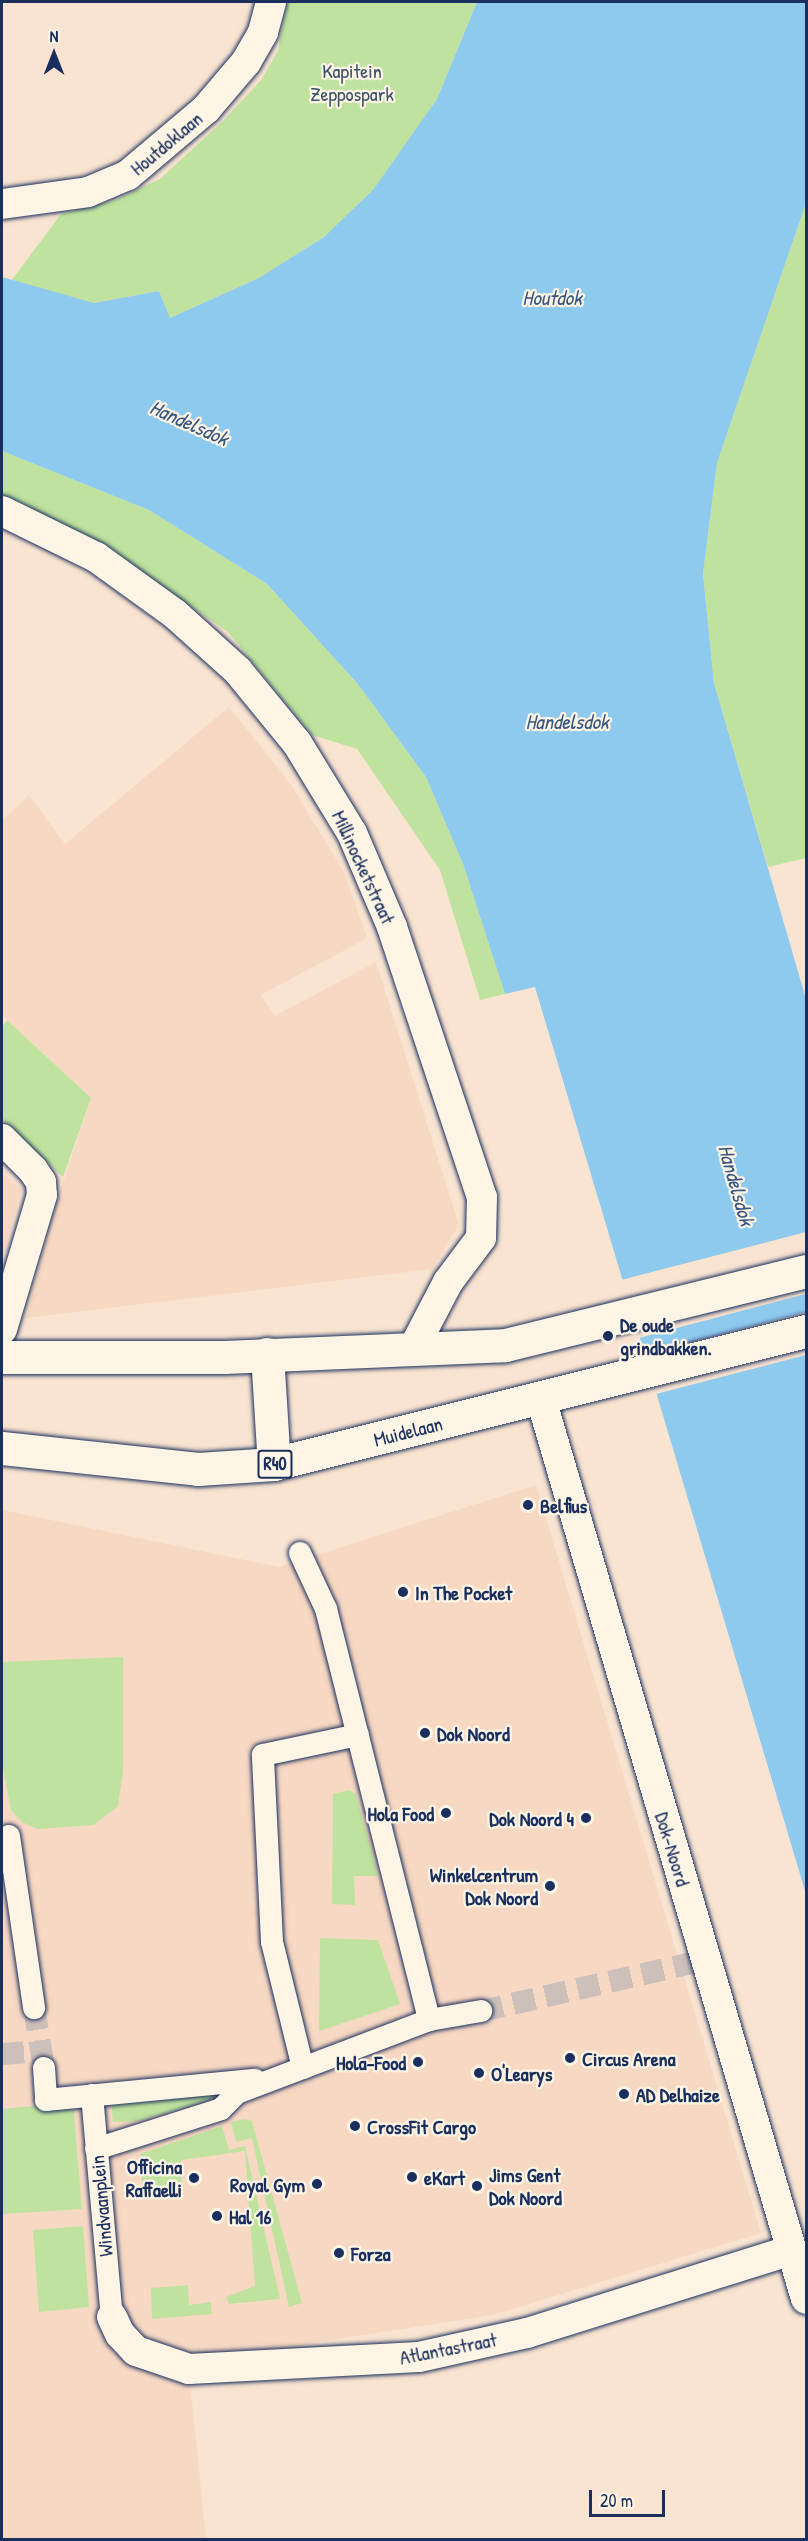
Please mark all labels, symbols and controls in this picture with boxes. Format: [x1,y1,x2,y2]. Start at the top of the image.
north arrow [24,24,84,84]
text: N [50,25,58,47]
park label: Kapitein Zeppospark [310,59,394,106]
street label: Houtdoklaan [125,106,207,180]
water label: Houtdok [522,285,582,311]
water label: Handelsdok [146,395,232,451]
water label: Handelsdok [525,709,609,735]
street label: Millinocketstraat [327,806,401,928]
water label: Handelsdok [712,1142,760,1228]
place label: De oude grindbakken. [620,1312,712,1359]
marker: De oude grindbakken. [601,1329,615,1343]
street label: Muidelaan [371,1411,445,1451]
road number: R40 [257,1449,293,1479]
place label: Belfius [540,1493,587,1517]
marker: Belfius [521,1498,535,1512]
place label: In The Pocket [415,1580,512,1604]
marker: In The Pocket [396,1585,410,1599]
place label: Dok Noord [437,1721,510,1745]
marker: Dok Noord [418,1726,432,1740]
place label: Hola Food [367,1801,434,1825]
marker: Hola Food [439,1806,453,1820]
place label: Dok Noord 4 [489,1806,574,1830]
street label: Dok-Noord [650,1809,696,1889]
marker: Dok Noord 4 [579,1811,593,1825]
place label: Winkelcentrum Dok Noord [430,1862,538,1909]
marker: Winkelcentrum Dok Noord [543,1879,557,1893]
place label: Circus Arena [582,2046,675,2070]
place label: Hola-Food [336,2050,406,2074]
marker: Circus Arena [563,2051,577,2065]
marker: Hola-Food [411,2055,425,2069]
place label: O'Learys [491,2061,552,2085]
marker: O'Learys [472,2066,486,2080]
place label: AD Delhaize [636,2082,720,2106]
marker: AD Delhaize [617,2087,631,2101]
place label: CrossFit Cargo [367,2114,476,2138]
marker: CrossFit Cargo [348,2119,362,2133]
street label: Windvaanplein [85,2154,117,2258]
place label: Officina Raffaelli [126,2154,182,2201]
place label: Jims Gent Dok Noord [489,2162,562,2209]
place label: eKart [424,2165,465,2189]
marker: eKart [405,2170,419,2184]
marker: Officina Raffaelli [187,2171,201,2185]
place label: Royal Gym [230,2172,305,2196]
marker: Royal Gym [310,2177,324,2191]
marker: Jims Gent Dok Noord [470,2179,484,2193]
place label: Hal 16 [229,2204,271,2228]
marker: Hal 16 [210,2209,224,2223]
place label: Forza [351,2241,391,2265]
marker: Forza [332,2246,346,2260]
street label: Atlantastraat [397,2327,499,2369]
scale bar [592,2478,668,2516]
text: 20 m [600,2488,633,2513]

